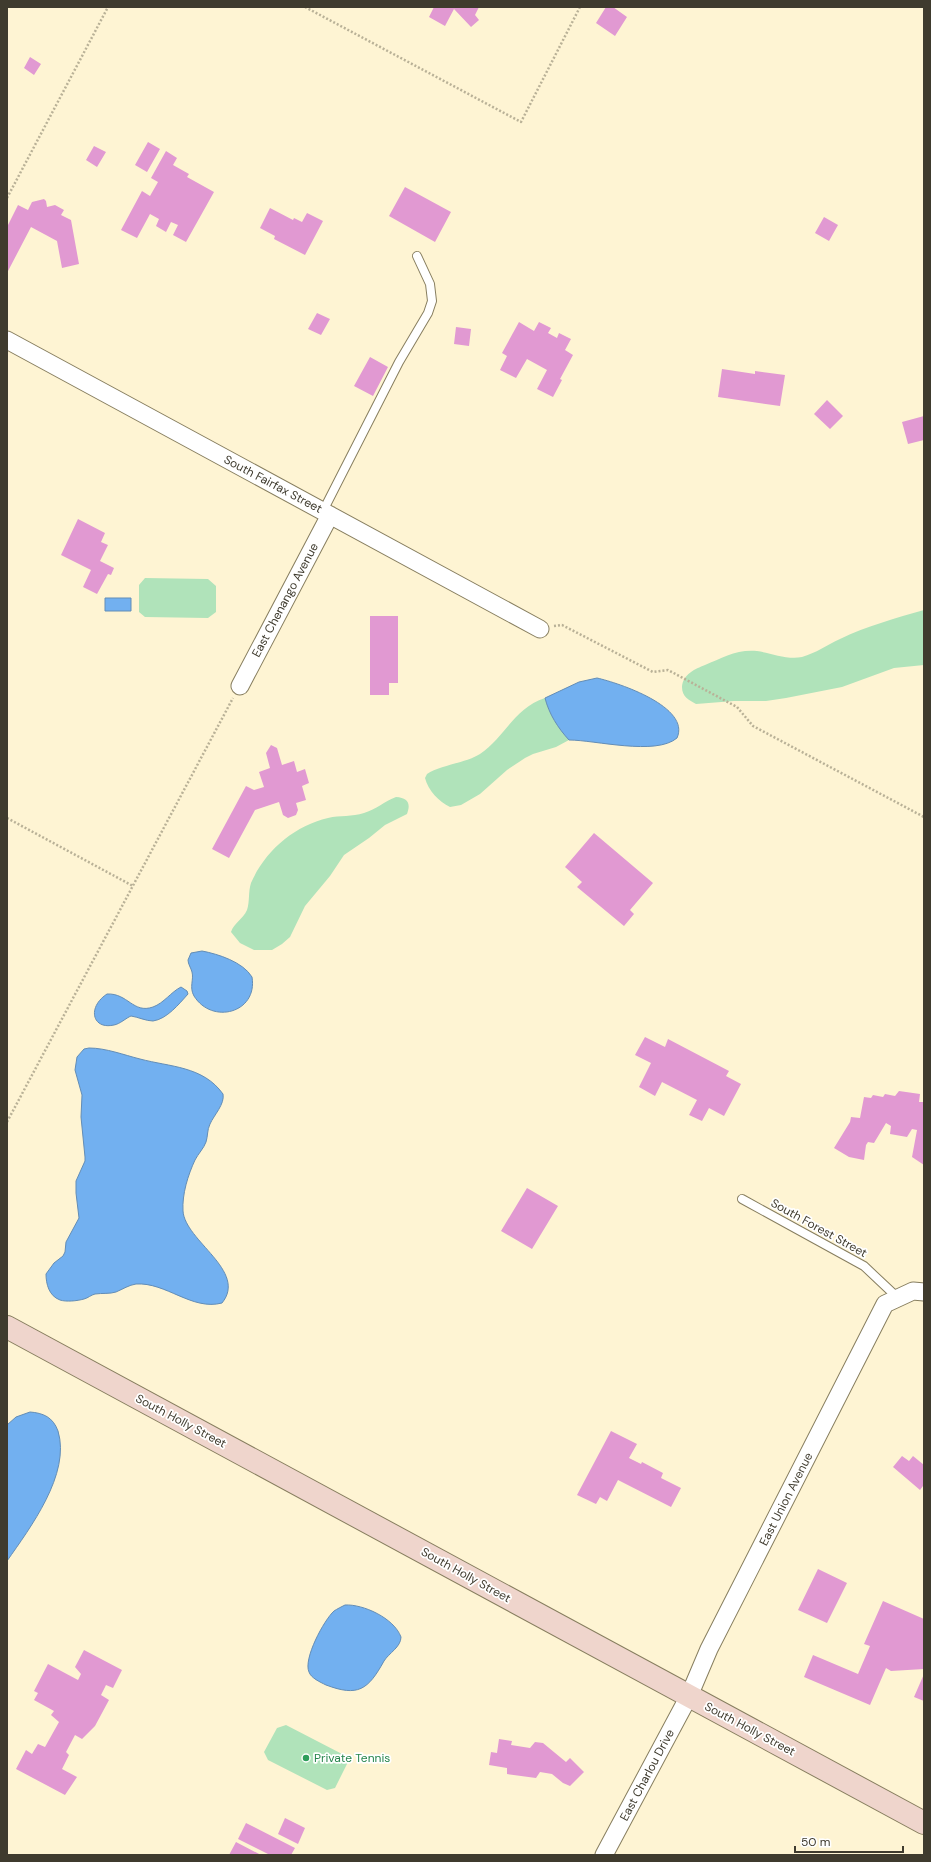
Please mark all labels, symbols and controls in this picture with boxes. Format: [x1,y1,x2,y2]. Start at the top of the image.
street label: South Fairfax Street [221,451,325,517]
street label: East Chenango Avenue [248,540,322,660]
street label: South Forest Street [768,1195,870,1261]
street label: South Holly Street [133,1390,229,1452]
street label: East Union Avenue [756,1450,816,1548]
street label: South Holly Street [418,1544,514,1606]
street label: South Holly Street [702,1698,798,1760]
street label: East Charlou Drive [616,1726,678,1824]
place label: Private Tennis [314,1750,390,1766]
marker: Private Tennis [301,1753,311,1763]
scale bar [795,1828,903,1854]
text: 50 m [801,1834,830,1850]

